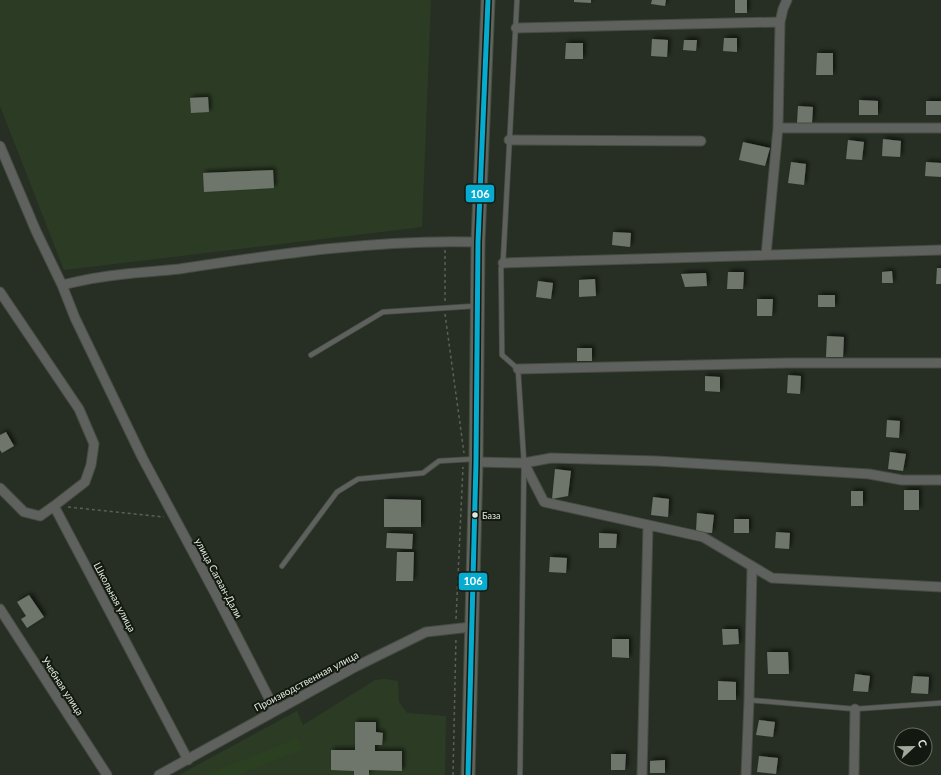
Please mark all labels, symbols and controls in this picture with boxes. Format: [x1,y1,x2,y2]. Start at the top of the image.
line badge: 106 [465,184,495,203]
text: 106 [470,187,490,200]
marker: База [470,510,480,520]
place label: База [482,510,501,521]
street label: улица Сагаан-Дали [193,536,245,620]
street label: Школьная улица [92,560,138,634]
line badge: 106 [458,572,488,591]
text: 106 [463,574,483,587]
street label: Производственная улица [252,648,360,714]
street label: Учебная улица [40,654,86,718]
north arrow [893,727,933,767]
text: С [915,737,930,750]

